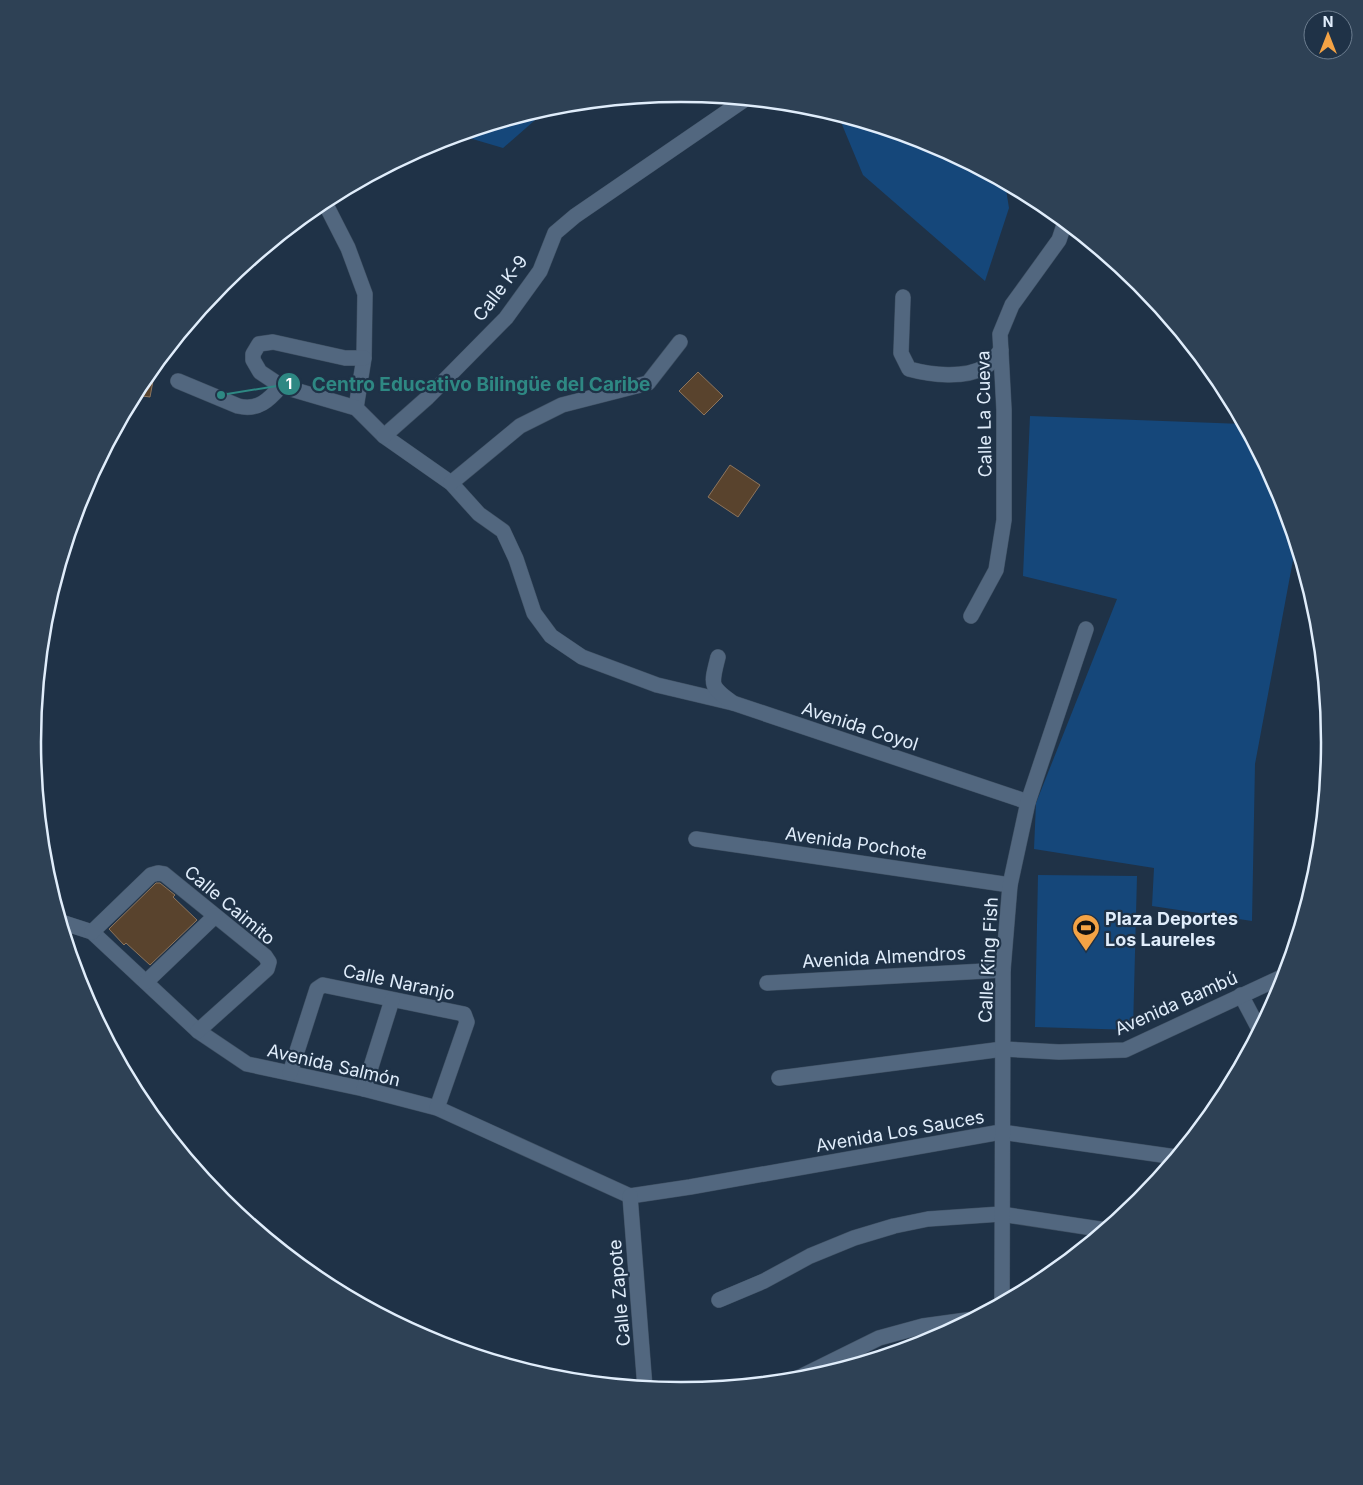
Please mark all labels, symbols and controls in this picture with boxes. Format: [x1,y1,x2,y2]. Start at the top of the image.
north arrow [1303,10,1353,60]
text: N [1323,13,1333,30]
street label: Calle K-9 [468,251,532,325]
street label: Calle La Cueva [972,350,996,478]
callout: Centro Educativo Bilingüe del Caribe [277,367,660,401]
text: Centro Educativo Bilingüe del Caribe [312,373,650,396]
text: 1 [286,374,292,393]
street label: Avenida Coyol [799,697,921,755]
street label: Avenida Pochote [784,823,928,863]
street label: Calle Caimito [180,861,280,949]
street label: Calle King Fish [974,896,1002,1024]
place label: Plaza Deportes Los Laureles [1105,908,1238,950]
sports icon: Plaza Deportes Los Laureles [1071,913,1101,952]
street label: Avenida Almendros [802,942,966,972]
street label: Calle Naranjo [341,960,457,1004]
street label: Avenida Bambú [1111,967,1241,1039]
street label: Avenida Salmón [265,1039,403,1091]
street label: Avenida Los Sauces [814,1106,986,1156]
street label: Calle Zapote [604,1239,634,1347]

